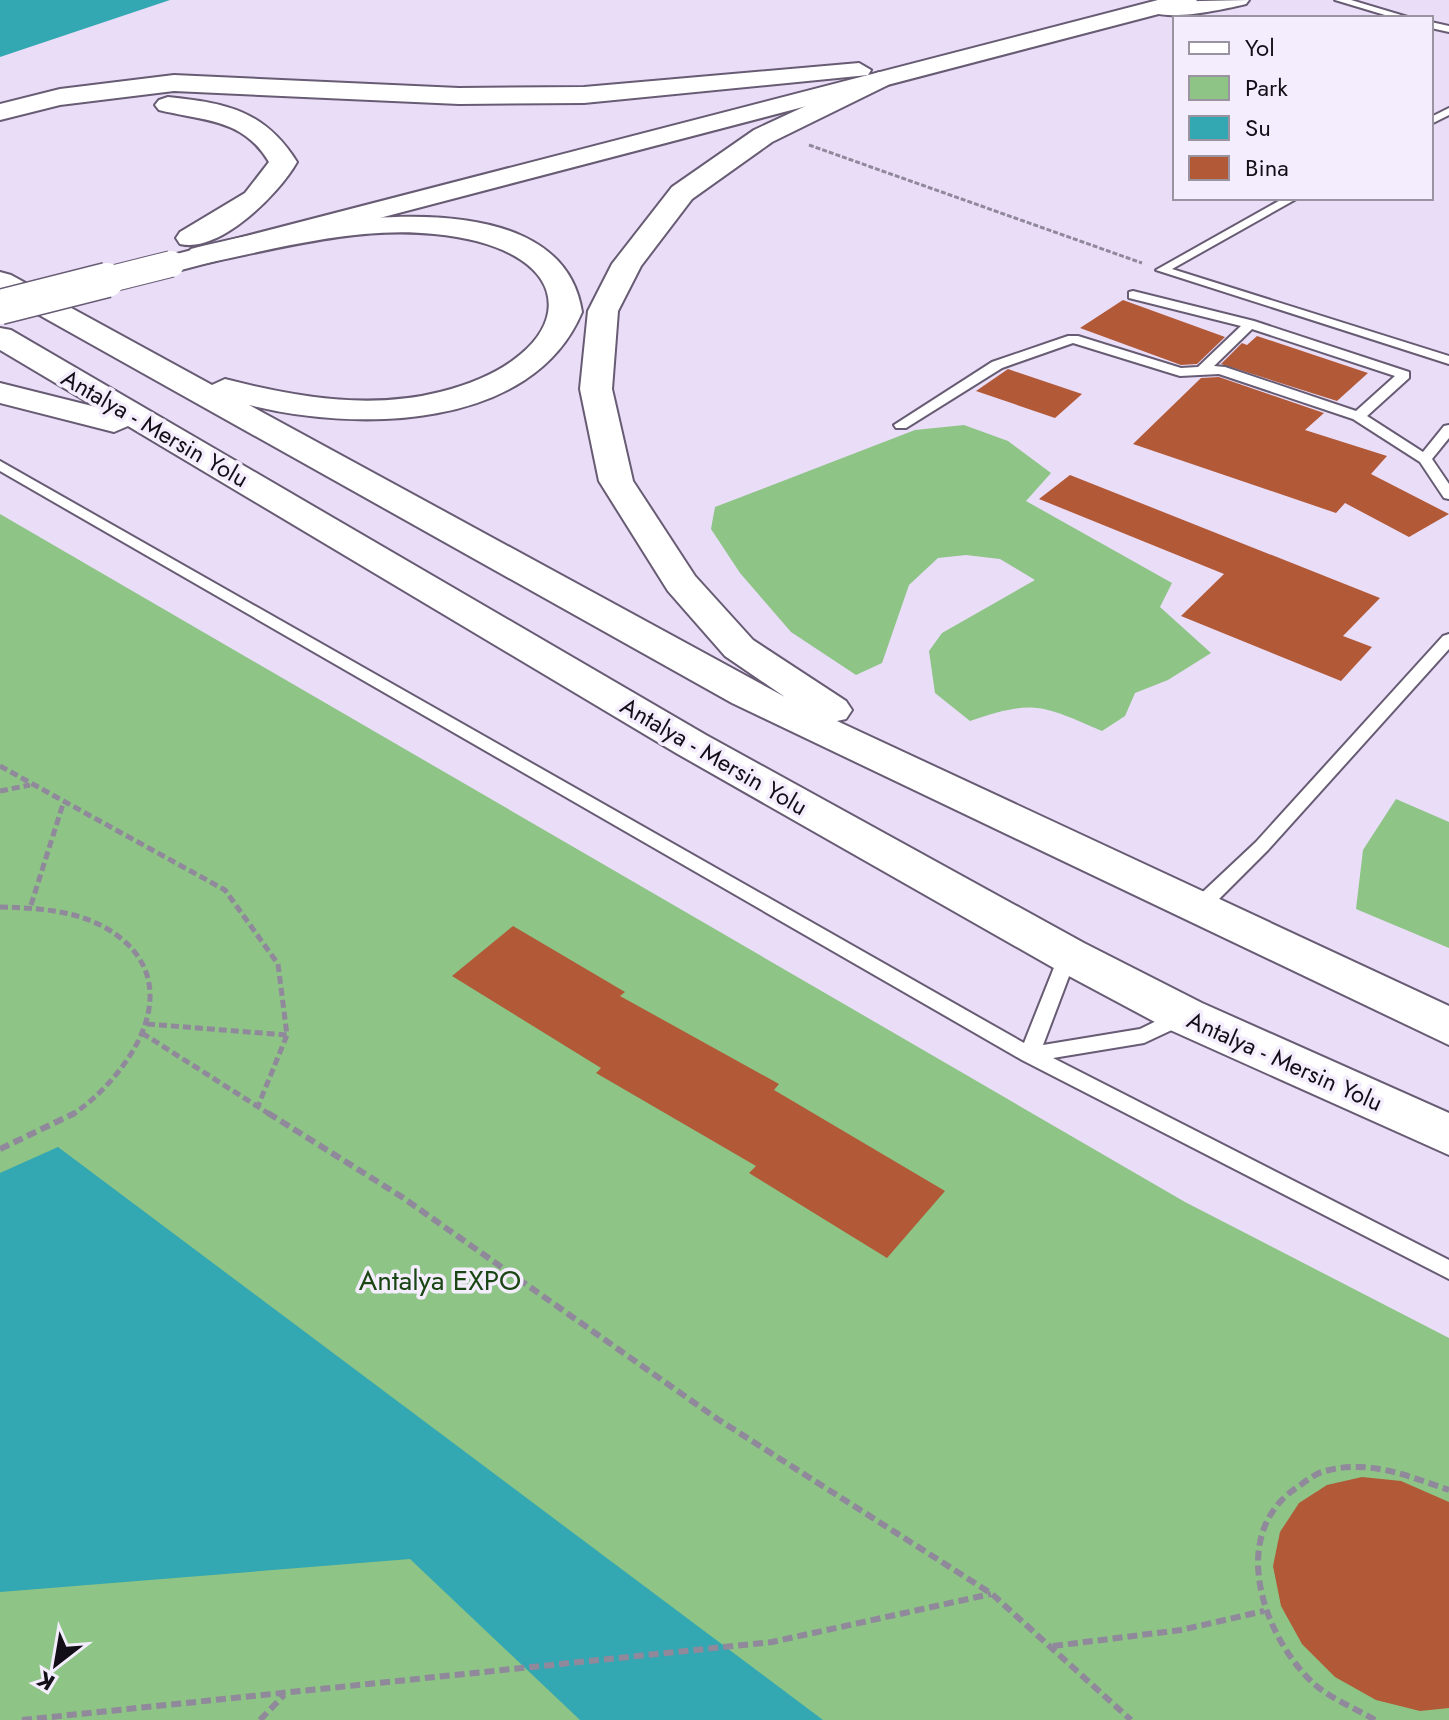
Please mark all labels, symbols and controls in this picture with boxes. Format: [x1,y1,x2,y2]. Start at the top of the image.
legend [1173,16,1433,200]
text: Yol [1245,30,1275,65]
text: Park [1245,70,1288,105]
text: Su [1245,110,1271,145]
text: Bina [1245,150,1289,185]
street label: Antalya - Mersin Yolu [55,360,255,496]
street label: Antalya - Mersin Yolu [614,688,814,824]
street label: Antalya - Mersin Yolu [1182,1002,1388,1120]
park label: Antalya EXPO [359,1260,521,1301]
north arrow [16,1624,96,1704]
text: K [30,1663,61,1699]

